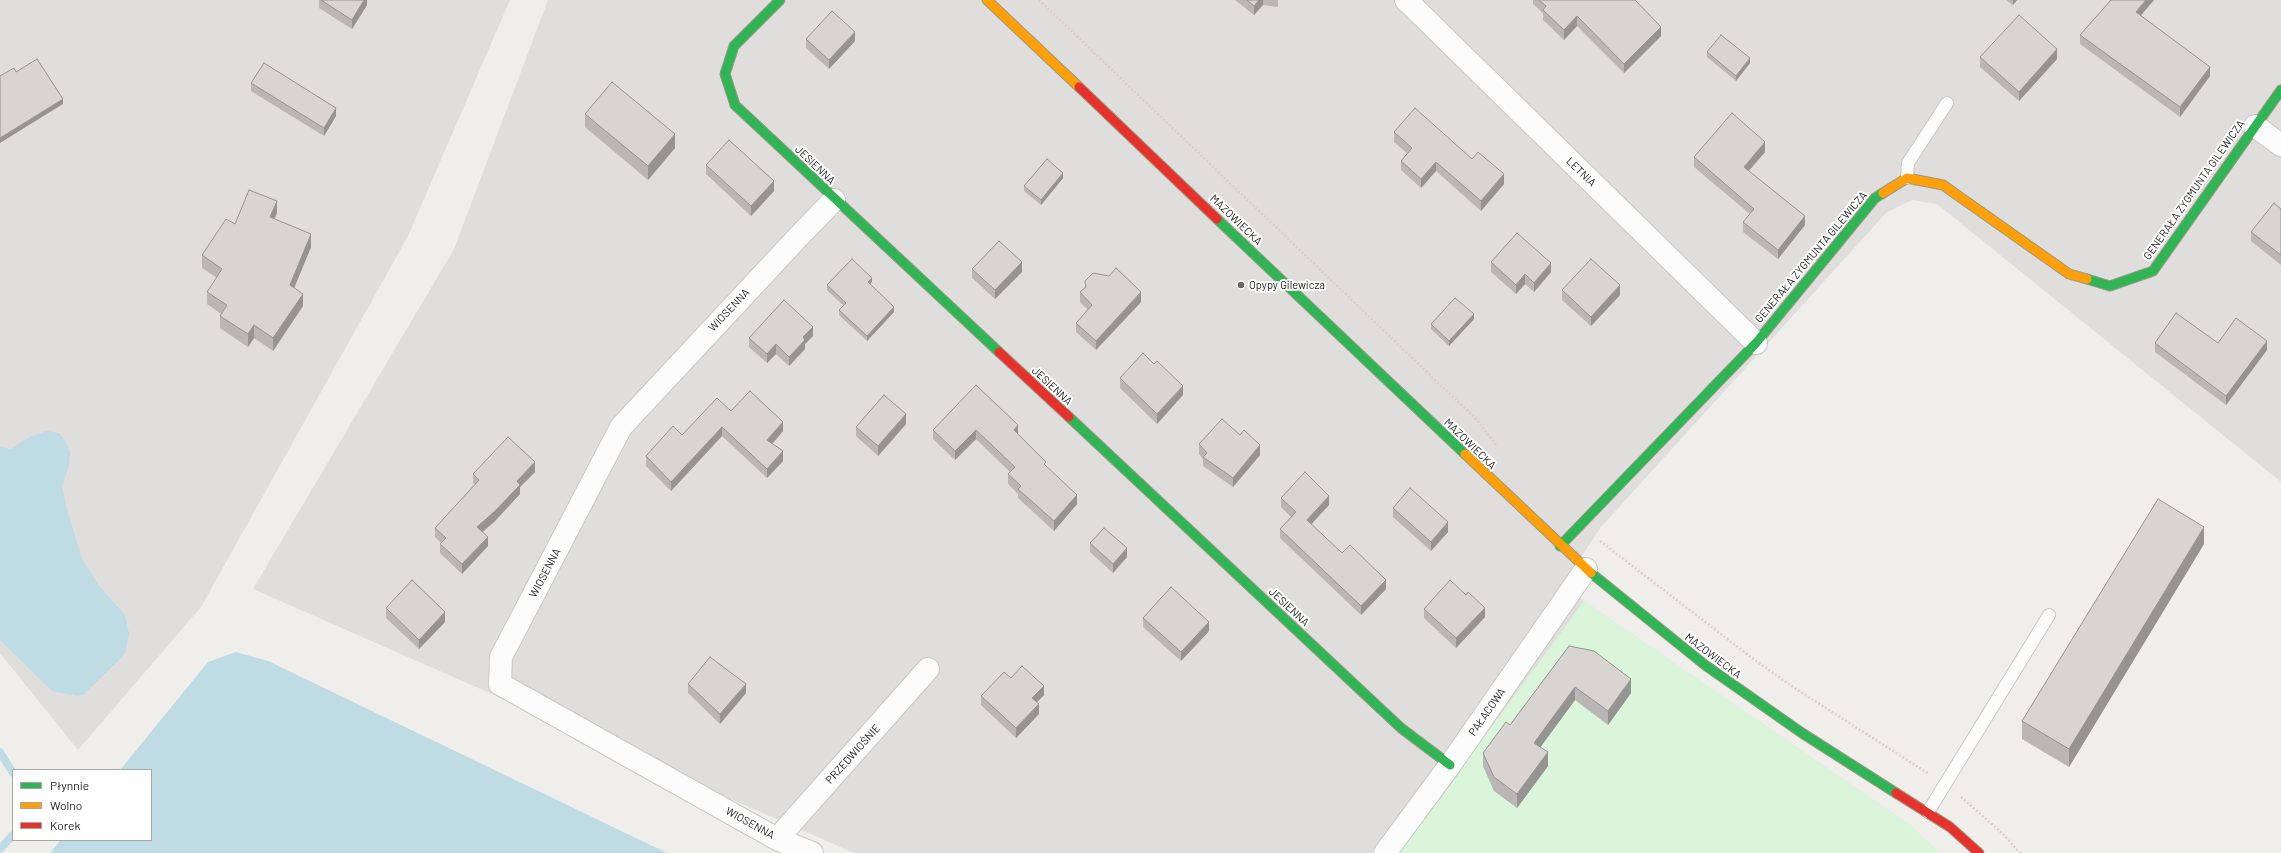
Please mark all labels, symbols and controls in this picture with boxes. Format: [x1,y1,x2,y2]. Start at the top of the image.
street label: GENERAŁA ZYGMUNTA GILEWICZA [2141,118,2247,262]
street label: JESIENNA [792,143,838,187]
street label: LETNIA [1563,155,1599,189]
street label: GENERAŁA ZYGMUNTA GILEWICZA [1752,189,1870,325]
street label: MAZOWIECKA [1207,192,1265,248]
place label: Opypy Gilewicza [1249,278,1325,292]
marker: Opypy Gilewicza [1236,280,1246,290]
street label: WIOSENNA [706,286,752,334]
street label: JESIENNA [1029,364,1075,408]
street label: MAZOWIECKA [1441,416,1499,472]
street label: WIOSENNA [527,546,563,600]
street label: JESIENNA [1266,585,1312,629]
street label: MAZOWIECKA [1682,631,1744,681]
street label: PAŁACOWA [1466,686,1508,738]
street label: PRZEDWIOŚNIE [823,722,883,786]
legend [12,769,152,841]
text: Płynnie [50,778,89,792]
text: Wolno [50,798,82,812]
street label: WIOSENNA [723,804,777,842]
text: Korek [50,818,80,832]

